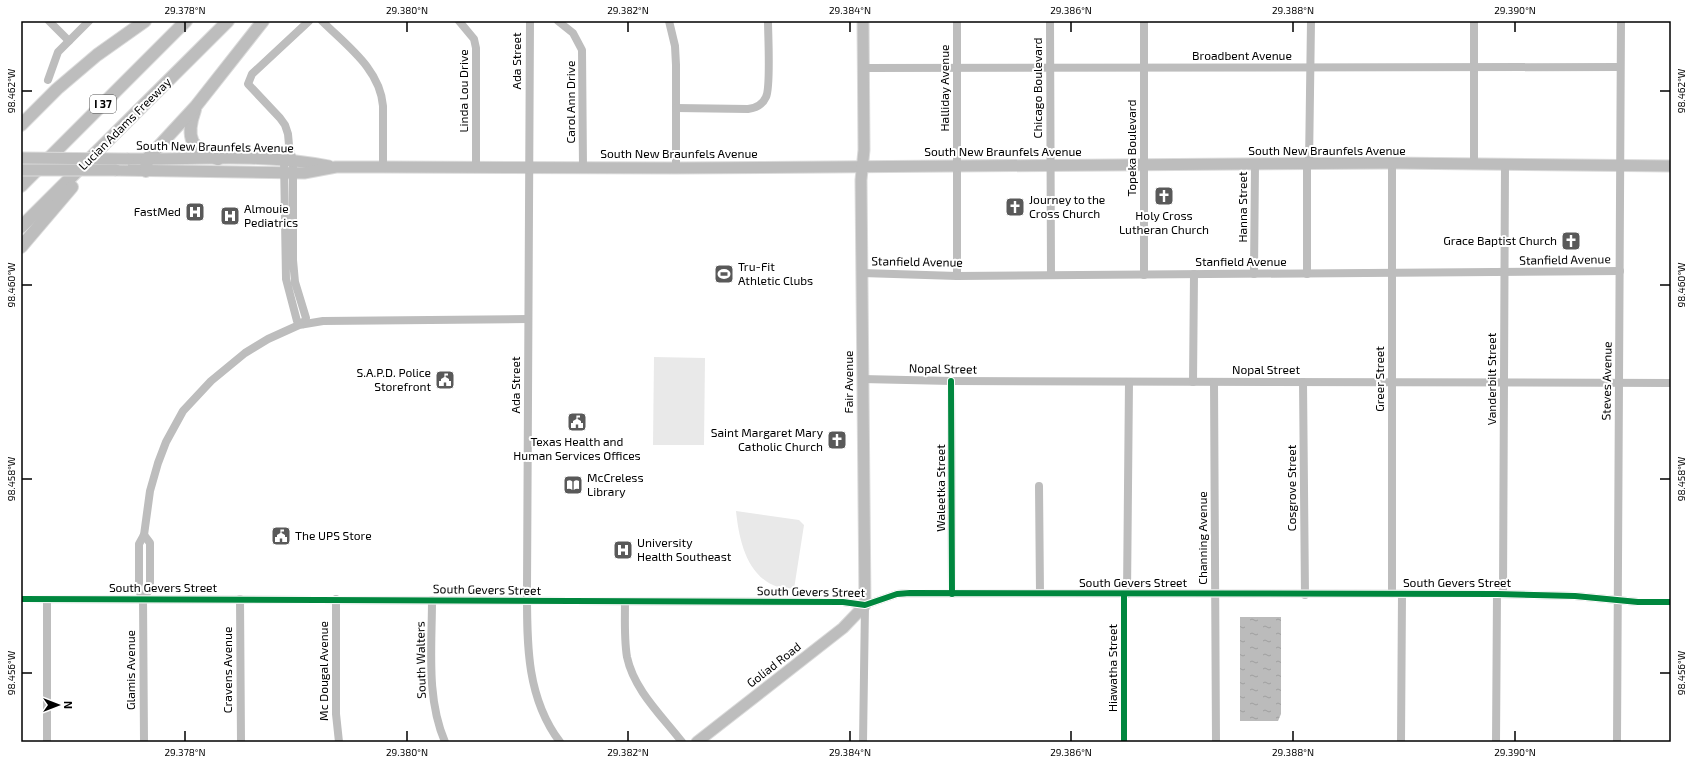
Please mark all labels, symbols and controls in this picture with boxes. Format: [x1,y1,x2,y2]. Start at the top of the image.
text: 29.378°N [164,4,206,16]
text: 29.380°N [386,4,428,16]
text: 29.382°N [607,4,649,16]
text: 29.384°N [829,4,871,16]
text: 29.386°N [1050,4,1092,16]
text: 29.388°N [1272,4,1314,16]
text: 29.390°N [1494,4,1536,16]
street label: Ada Street [509,32,523,89]
street label: Chicago Boulevard [1030,38,1044,138]
street label: Halliday Avenue [937,45,951,131]
street label: Broadbent Avenue [1192,48,1292,62]
street label: Linda Lou Drive [456,49,470,133]
street label: Carol Ann Drive [563,60,577,144]
text: 98.462°W [5,68,17,113]
text: 98.462°W [1675,68,1687,113]
street label: Lucian Adams Freeway [75,74,174,172]
road number: I 37 [90,95,116,113]
street label: Topeka Boulevard [1124,100,1138,196]
street label: South New Braunfels Avenue [136,138,294,154]
street label: South New Braunfels Avenue [1248,143,1406,157]
street label: South New Braunfels Avenue [924,144,1082,158]
street label: South New Braunfels Avenue [600,146,758,160]
street label: Hanna Street [1235,171,1249,243]
church icon: Holy Cross Lutheran Church [1153,185,1175,207]
place label: Journey to the Cross Church [1029,192,1105,220]
church icon: Journey to the Cross Church [1004,196,1026,218]
hospital icon: FastMed [184,201,206,223]
place label: Almouie Pediatrics [244,201,298,229]
place label: FastMed [134,204,181,218]
hospital icon: Almouie Pediatrics [219,205,241,227]
place label: Holy Cross Lutheran Church [1119,208,1209,236]
church icon: Grace Baptist Church [1560,230,1582,252]
place label: Grace Baptist Church [1443,233,1557,247]
street label: Stanfield Avenue [1519,251,1611,267]
street label: Stanfield Avenue [871,253,963,269]
street label: Stanfield Avenue [1195,254,1287,268]
place label: Tru-Fit Athletic Clubs [738,259,813,287]
text: 98.460°W [5,262,17,308]
text: 98.460°W [1675,262,1687,308]
sports icon: Tru-Fit Athletic Clubs [713,263,735,285]
street label: Vanderbilt Street [1484,332,1498,425]
street label: Steves Avenue [1598,341,1614,421]
street label: Greer Street [1372,346,1386,412]
street label: Fair Avenue [841,351,855,413]
street label: Ada Street [508,356,522,413]
street label: Nopal Street [909,360,978,376]
street label: Nopal Street [1232,362,1300,376]
place label: S.A.P.D. Police Storefront [356,365,431,393]
public building icon: S.A.P.D. Police Storefront [434,369,456,391]
public building icon: Texas Health and Human Services Offices [566,411,588,433]
place label: Saint Margaret Mary Catholic Church [711,425,824,453]
church icon: Saint Margaret Mary Catholic Church [826,429,848,451]
place label: Texas Health and Human Services Offices [513,434,641,462]
street label: Waleetka Street [933,444,947,532]
street label: Cosgrove Street [1284,444,1298,531]
text: 98.458°W [5,456,17,501]
text: 98.458°W [1675,456,1687,501]
place label: McCreless Library [587,470,644,498]
library icon: McCreless Library [562,474,584,496]
street label: Channing Avenue [1195,491,1209,585]
public building icon: The UPS Store [270,525,292,547]
place label: The UPS Store [295,528,372,542]
place label: University Health Southeast [637,535,732,563]
hospital icon: University Health Southeast [612,539,634,561]
street label: South Gevers Street [1079,575,1188,589]
street label: South Gevers Street [1403,575,1512,589]
street label: South Gevers Street [109,580,218,594]
street label: South Gevers Street [433,581,542,597]
street label: South Gevers Street [757,583,866,599]
street label: Mc Dougal Avenue [316,621,330,721]
street label: South Walters [412,621,428,699]
street label: Hiawatha Street [1105,623,1119,712]
street label: Cravens Avenue [220,627,234,713]
street label: Glamis Avenue [123,630,137,710]
street label: Goliad Road [744,639,803,690]
text: 98.456°W [5,650,17,695]
text: 98.456°W [1675,650,1687,695]
north arrow [38,685,78,725]
text: N [62,701,75,709]
text: 29.378°N [164,746,206,758]
text: 29.380°N [386,746,428,758]
text: 29.382°N [607,746,649,758]
text: 29.384°N [829,746,871,758]
text: 29.386°N [1050,746,1092,758]
text: 29.388°N [1272,746,1314,758]
text: 29.390°N [1494,746,1536,758]

